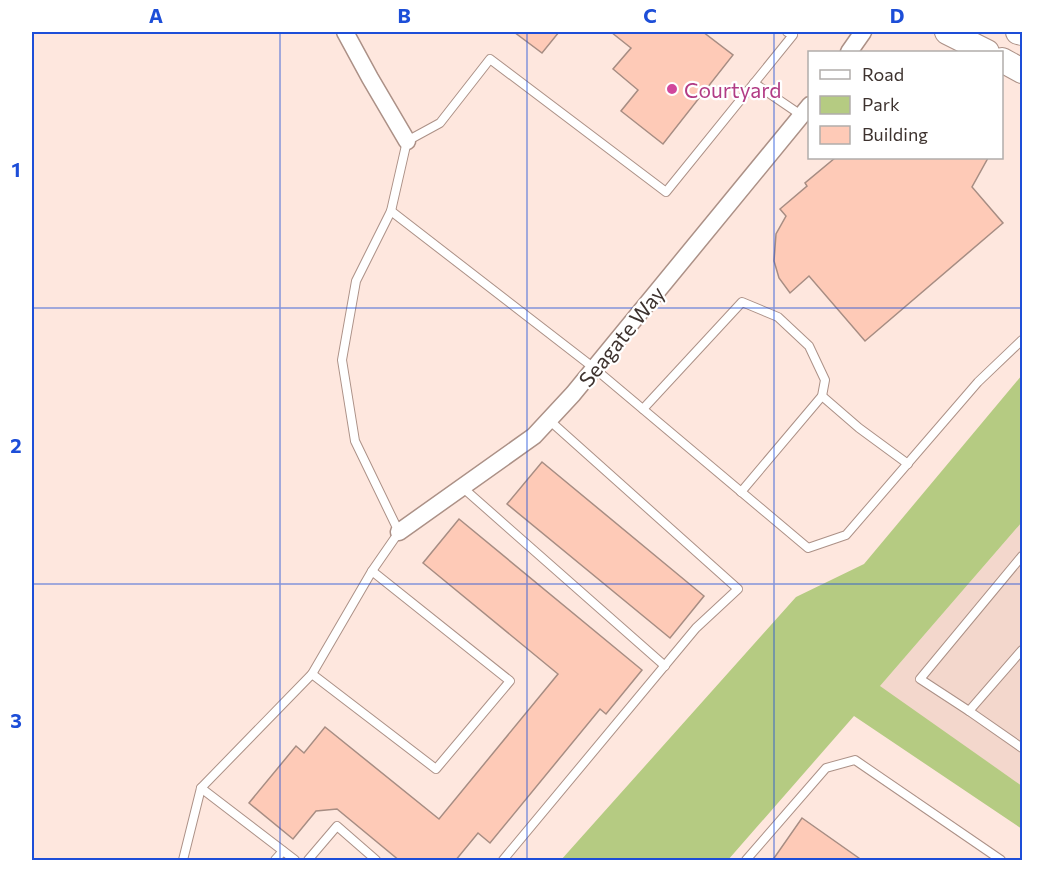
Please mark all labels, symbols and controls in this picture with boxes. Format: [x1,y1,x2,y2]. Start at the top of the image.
text: A [149,3,163,27]
text: B [397,3,411,27]
text: C [643,3,657,27]
text: D [890,3,904,27]
legend [808,51,1003,159]
text: Road [862,63,904,85]
place label: Courtyard [684,77,781,102]
marker: Courtyard [665,82,679,96]
text: Park [862,93,900,115]
text: Building [862,123,928,145]
text: 1 [11,157,21,181]
street label: Seagate Way [573,281,669,391]
text: 2 [10,433,22,457]
text: 3 [10,708,22,732]

